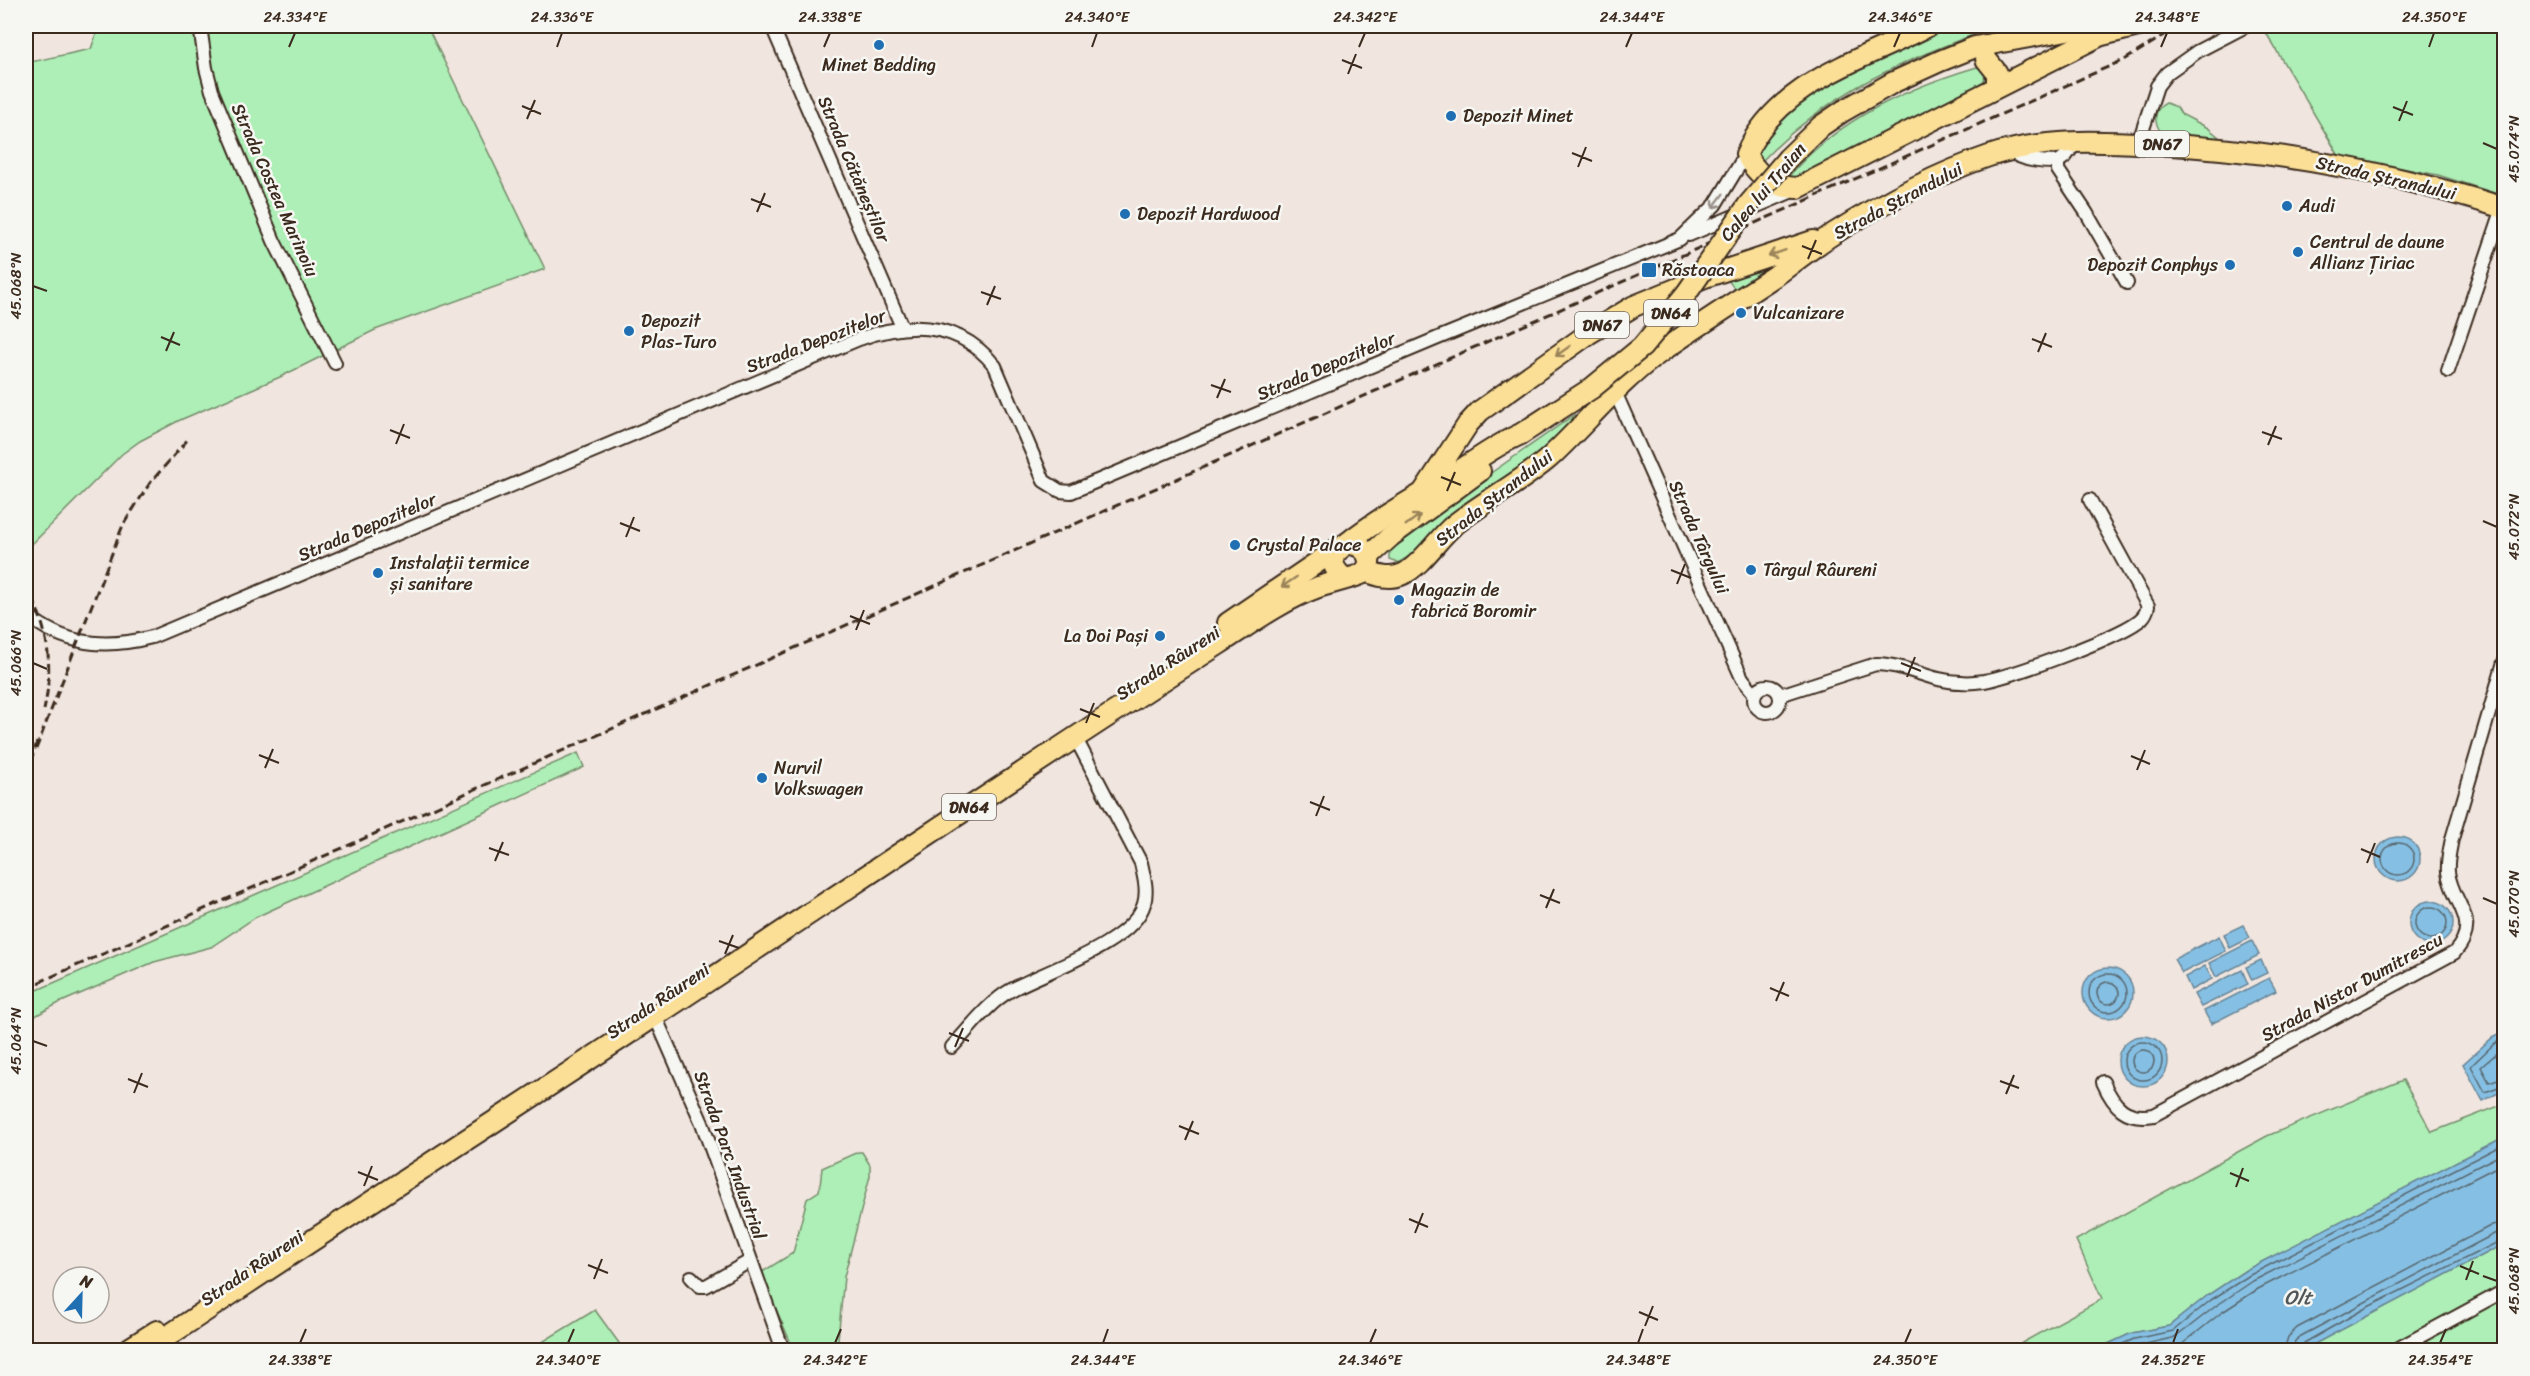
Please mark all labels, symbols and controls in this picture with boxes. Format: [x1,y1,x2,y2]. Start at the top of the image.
text: 24.334°E [263,4,328,30]
text: 24.336°E [531,4,595,30]
text: 24.338°E [799,4,863,30]
text: 24.340°E [1065,4,1131,30]
text: 24.342°E [1333,4,1398,30]
text: 24.344°E [1600,4,1666,30]
text: 24.346°E [1868,4,1933,30]
text: 24.348°E [2135,4,2201,30]
text: 24.350°E [2402,4,2468,30]
marker: Minet Bedding [872,38,886,52]
place label: Minet Bedding [822,49,936,81]
street label: Strada Cătăneștilor [809,91,900,249]
street label: Strada Costea Marinoiu [222,98,328,283]
place label: Depozit Minet [1463,100,1574,132]
marker: Depozit Minet [1444,109,1458,123]
text: 45.074°N [2501,115,2527,183]
road number: DN67 [2135,131,2189,157]
street label: Calea lui Traian [1712,135,1815,249]
street label: Strada Ștrandului [2313,146,2460,210]
street label: Strada Ștrandului [1827,153,1970,249]
place label: Audi [2298,190,2336,222]
one-way arrow [1712,192,1724,208]
place label: Depozit Hardwood [1137,198,1281,230]
marker: Audi [2280,199,2294,213]
marker: Depozit Hardwood [1118,207,1132,221]
place label: Centrul de daune Allianz Țiriac [2309,226,2445,279]
marker: Centrul de daune Allianz Țiriac [2291,245,2305,259]
one-way arrow [1768,248,1787,259]
place label: Depozit Conphys [2087,249,2219,281]
text: 45.068°N [3,252,29,319]
place label: Răstoaca [1662,254,1734,286]
marker: Depozit Conphys [2223,258,2237,272]
marker: Răstoaca [1640,261,1658,279]
place label: Vulcanizare [1753,297,1844,329]
street label: Strada Depozitelor [741,299,892,382]
road number: DN64 [1644,300,1698,326]
place label: Depozit Plas-Turo [641,305,717,358]
marker: Vulcanizare [1734,306,1748,320]
road number: DN67 [1575,312,1629,338]
street label: Strada Depozitelor [1252,322,1402,410]
marker: Depozit Plas-Turo [622,324,636,338]
one-way arrow [1555,345,1571,357]
street label: Strada Ștrandului [1428,441,1561,555]
street label: Strada Târgului [1660,475,1739,600]
street label: Strada Depozitelor [293,483,443,571]
text: 45.072°N [2501,493,2527,560]
one-way arrow [1405,514,1421,526]
place label: Crystal Palace [1247,529,1361,561]
marker: Crystal Palace [1228,538,1242,552]
place label: Instalații termice și sanitare [389,547,530,600]
place label: Târgul Râureni [1763,554,1878,586]
marker: Târgul Râureni [1744,563,1758,577]
marker: Instalații termice și sanitare [371,566,385,580]
place label: Magazin de fabrică Boromir [1411,574,1537,627]
one-way arrow [1281,576,1297,588]
marker: Magazin de fabrică Boromir [1392,593,1406,607]
street label: Strada Râureni [1109,616,1228,709]
place label: La Doi Pași [1064,620,1149,652]
text: 45.066°N [3,629,29,696]
marker: La Doi Pași [1153,629,1167,643]
place label: Nurvil Volkswagen [774,752,864,805]
marker: Nurvil Volkswagen [755,771,769,785]
road number: DN64 [942,794,996,820]
text: 45.070°N [2501,870,2527,938]
street label: Strada Nistor Dumitrescu [2255,923,2449,1050]
street label: Strada Râureni [599,954,717,1048]
text: 45.064°N [3,1007,29,1075]
street label: Strada Parc Industrial [685,1066,776,1245]
street label: Strada Râureni [193,1221,311,1315]
text: 45.068°N [2501,1247,2527,1314]
north arrow [51,1265,111,1325]
text: N [75,1266,98,1297]
water label: Olt [2284,1280,2314,1315]
text: 24.338°E [269,1347,333,1373]
text: 24.340°E [536,1347,602,1373]
text: 24.342°E [803,1347,868,1373]
text: 24.344°E [1071,1347,1137,1373]
text: 24.346°E [1338,1347,1403,1373]
text: 24.348°E [1606,1347,1672,1373]
text: 24.350°E [1873,1347,1939,1373]
text: 24.352°E [2141,1347,2206,1373]
text: 24.354°E [2408,1347,2474,1373]

